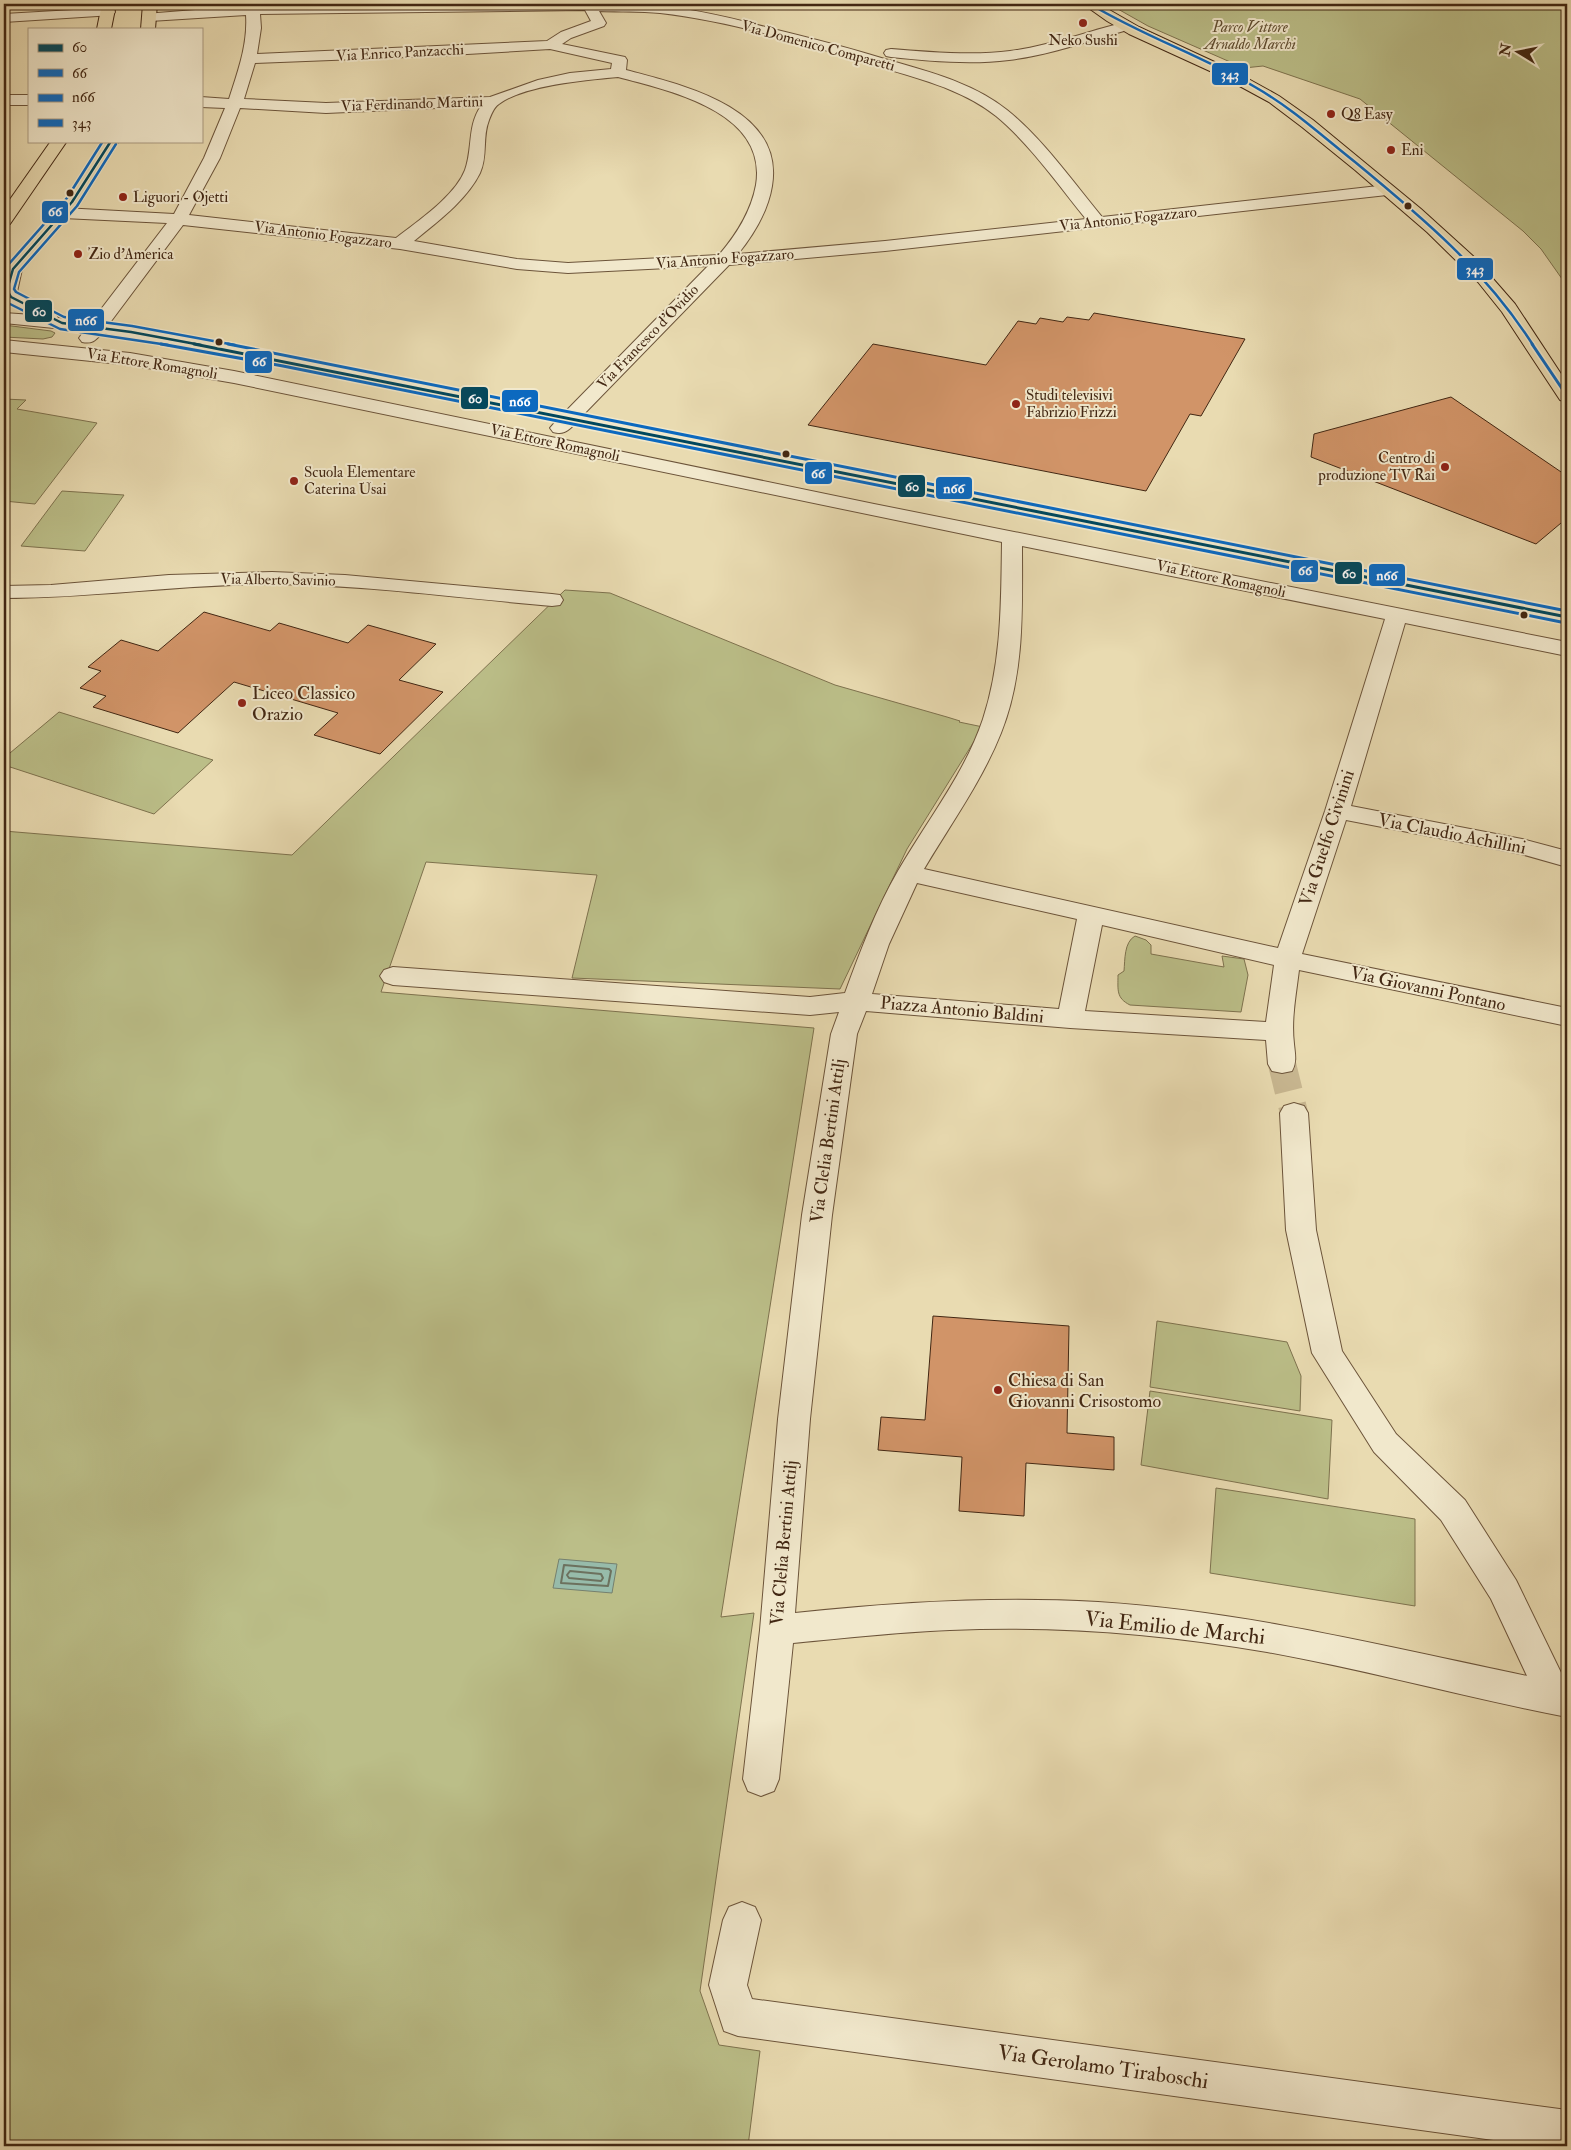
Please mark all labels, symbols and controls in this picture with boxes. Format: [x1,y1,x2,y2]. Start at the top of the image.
street label: Via Domenico Comparetti [739,16,897,77]
marker: Neko Sushi [1077,17,1089,29]
park label: Parco Vittore Arnaldo Marchi [1202,18,1296,54]
legend [28,28,202,142]
north arrow [1494,28,1544,78]
place label: Neko Sushi [1048,31,1118,50]
text: 60 [72,38,87,57]
street label: Via Enrico Panzacchi [336,40,464,66]
text: N [1496,42,1515,58]
line badge: 343 [1211,62,1249,86]
text: 66 [72,64,89,83]
text: 343 [1221,66,1239,83]
text: n66 [72,88,96,107]
street label: Via Ferdinando Martini [341,92,483,116]
place label: Q8 Easy [1341,105,1393,124]
marker: Q8 Easy [1325,108,1337,120]
text: 343 [72,114,92,133]
place label: Eni [1401,141,1424,160]
marker: Eni [1385,144,1397,156]
unlabelled marker [65,188,75,198]
place label: Liguori - Ojetti [133,188,228,207]
marker: Liguori - Ojetti [117,191,129,203]
line badge: 66 [41,200,69,224]
unlabelled marker [1403,201,1413,211]
street label: Via Antonio Fogazzaro [1058,202,1198,236]
text: 66 [48,203,63,220]
street label: Via Antonio Fogazzaro [253,217,393,253]
place label: Zio d'America [88,245,174,264]
street label: Via Antonio Fogazzaro [655,245,795,273]
marker: Zio d'America [72,248,84,260]
line badge: 343 [1456,257,1494,281]
text: 343 [1466,261,1484,278]
street label: Via Francesco d'Ovidio [593,281,703,393]
line badge: 60 [24,299,53,323]
text: 60 [32,303,46,320]
line badge: n66 [67,308,105,332]
text: n66 [74,312,98,329]
unlabelled marker [214,337,224,347]
street label: Via Ettore Romagnoli [85,344,219,384]
line badge: 66 [244,350,273,374]
text: 66 [252,353,267,370]
line badge: 60 [460,386,489,410]
place label: Studi televisivi Fabrizio Frizzi [1026,386,1117,422]
line badge: n66 [501,389,539,413]
text: 60 [468,390,482,407]
text: n66 [508,393,532,410]
marker: Studi televisivi Fabrizio Frizzi [1010,398,1022,410]
street label: Via Ettore Romagnoli [488,420,622,466]
unlabelled marker [781,449,791,459]
place label: Centro di produzione TV Rai [1317,449,1435,486]
line badge: 66 [804,461,833,485]
marker: Centro di produzione TV Rai [1439,461,1451,473]
place label: Scuola Elementare Caterina Usai [304,463,416,499]
text: 66 [811,465,826,482]
line badge: 60 [897,474,926,498]
marker: Scuola Elementare Caterina Usai [288,475,300,487]
line badge: n66 [935,476,973,500]
text: 60 [905,478,919,495]
text: n66 [942,480,966,497]
street label: Via Ettore Romagnoli [1154,556,1288,602]
line badge: 66 [1290,559,1319,583]
line badge: 60 [1334,561,1363,585]
text: 66 [1298,562,1313,579]
line badge: n66 [1368,563,1406,587]
text: 60 [1342,565,1356,582]
text: n66 [1375,567,1399,584]
street label: Via Alberto Savinio [220,569,336,591]
unlabelled marker [1519,610,1529,620]
place label: Liceo Classico Orazio [252,682,355,726]
marker: Liceo Classico Orazio [236,697,248,709]
street label: Via Guelfo Civinini [1294,767,1360,909]
street label: Via Claudio Achillini [1376,808,1528,860]
street label: Via Giovanni Pontano [1348,961,1508,1017]
street label: Piazza Antonio Baldini [879,991,1045,1029]
street label: Via Clelia Bertini Attilj [805,1057,851,1225]
place label: Chiesa di San Giovanni Crisostomo [1008,1369,1161,1413]
marker: Chiesa di San Giovanni Crisostomo [992,1384,1004,1396]
street label: Via Clelia Bertini Attilj [765,1459,803,1627]
street label: Via Emilio de Marchi [1084,1605,1267,1651]
street label: Via Gerolamo Tiraboschi [996,2039,1210,2095]

